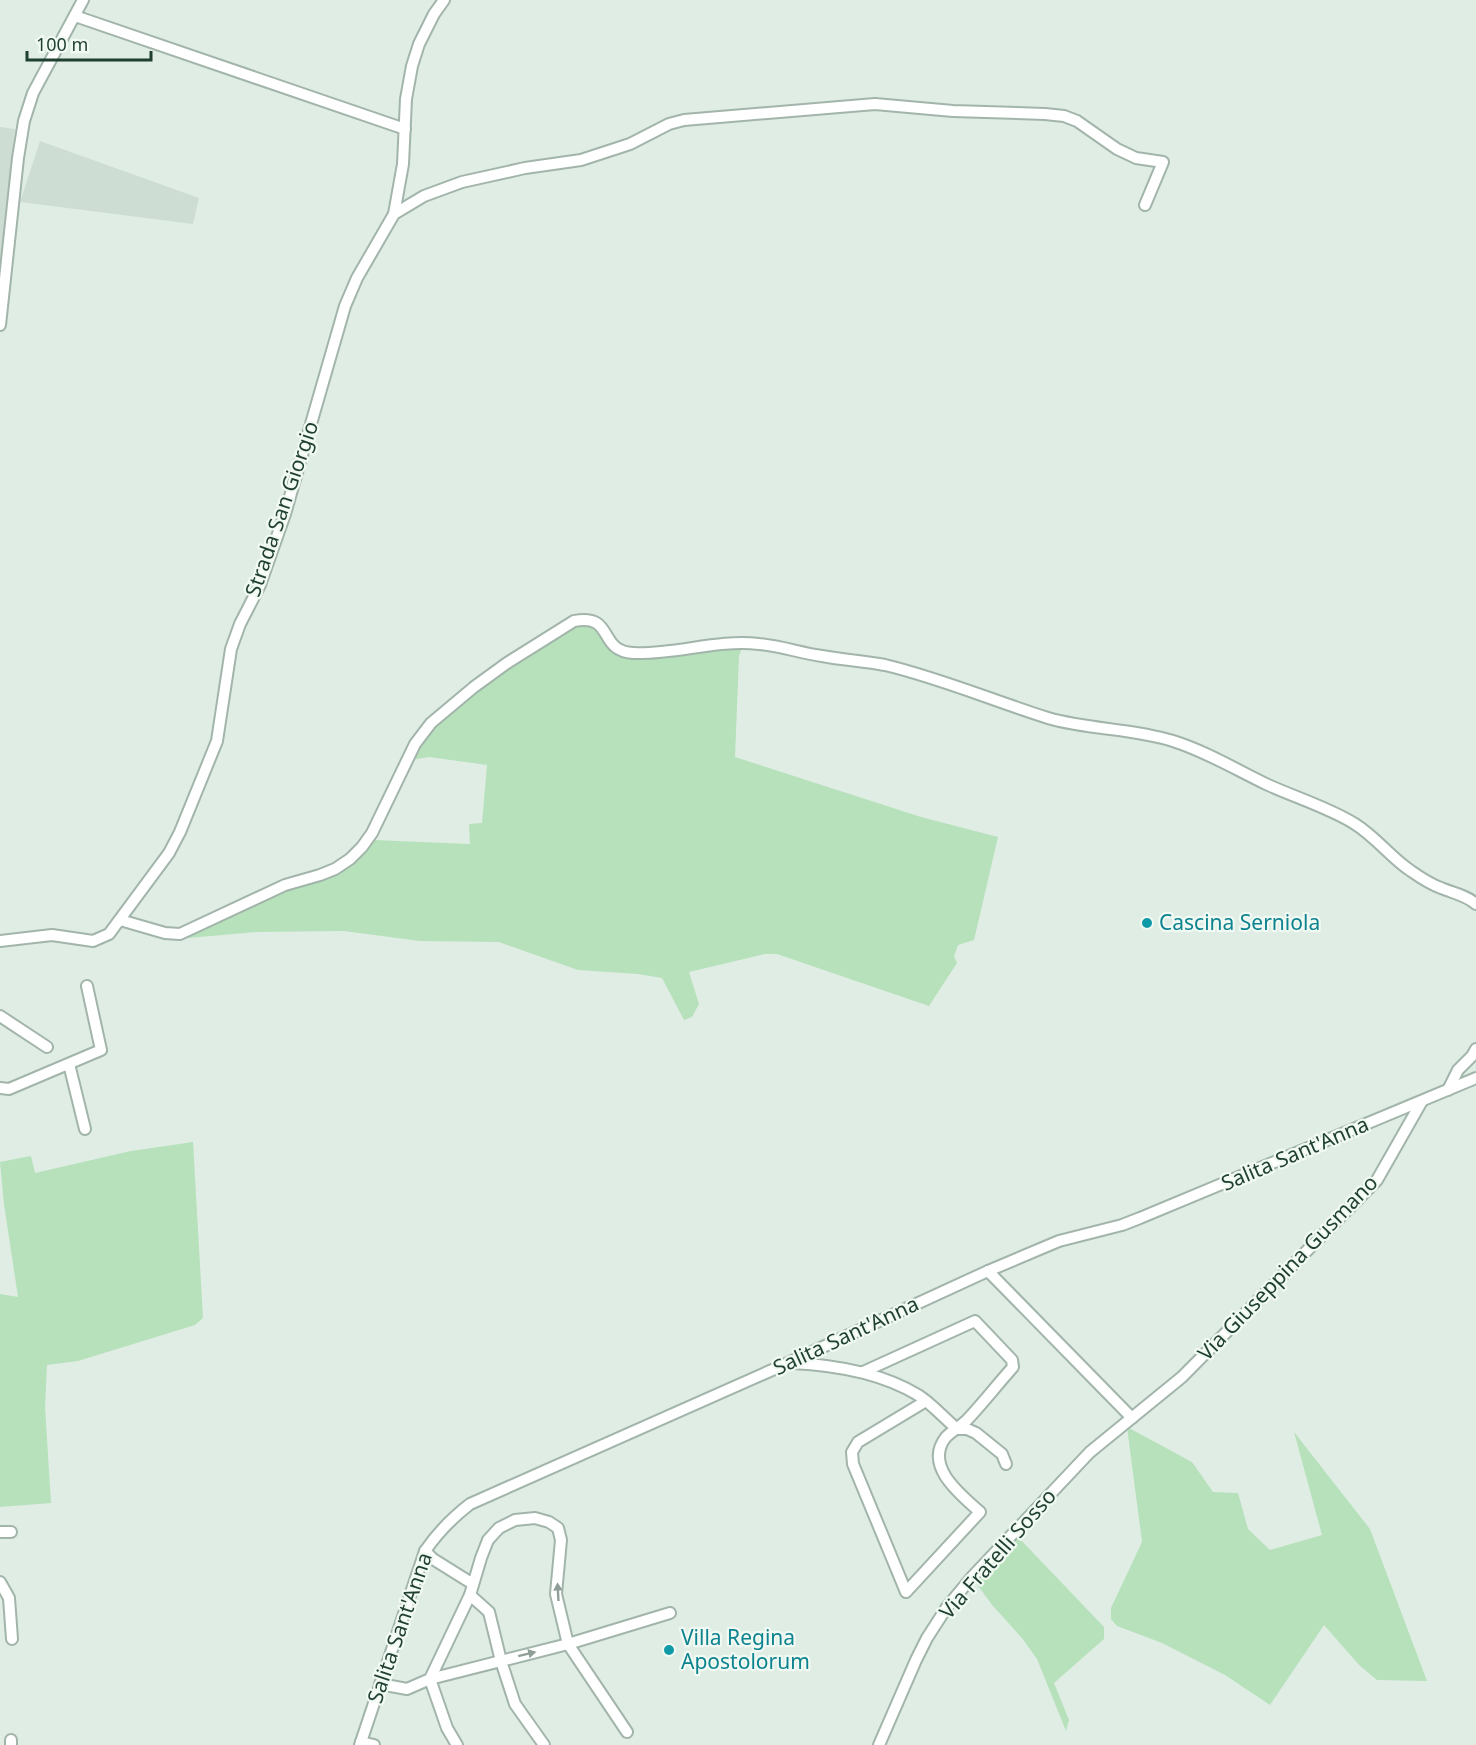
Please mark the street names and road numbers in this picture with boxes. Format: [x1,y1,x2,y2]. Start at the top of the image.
street label: Strada San Giorgio [238,417,324,600]
street label: Salita Sant'Anna [1217,1109,1373,1197]
street label: Via Giuseppina Gusmano [1191,1168,1383,1366]
street label: Salita Sant'Anna [768,1289,923,1381]
street label: Via Fratelli Sosso [933,1482,1062,1625]
street label: Salita Sant'Anna [360,1549,438,1707]

